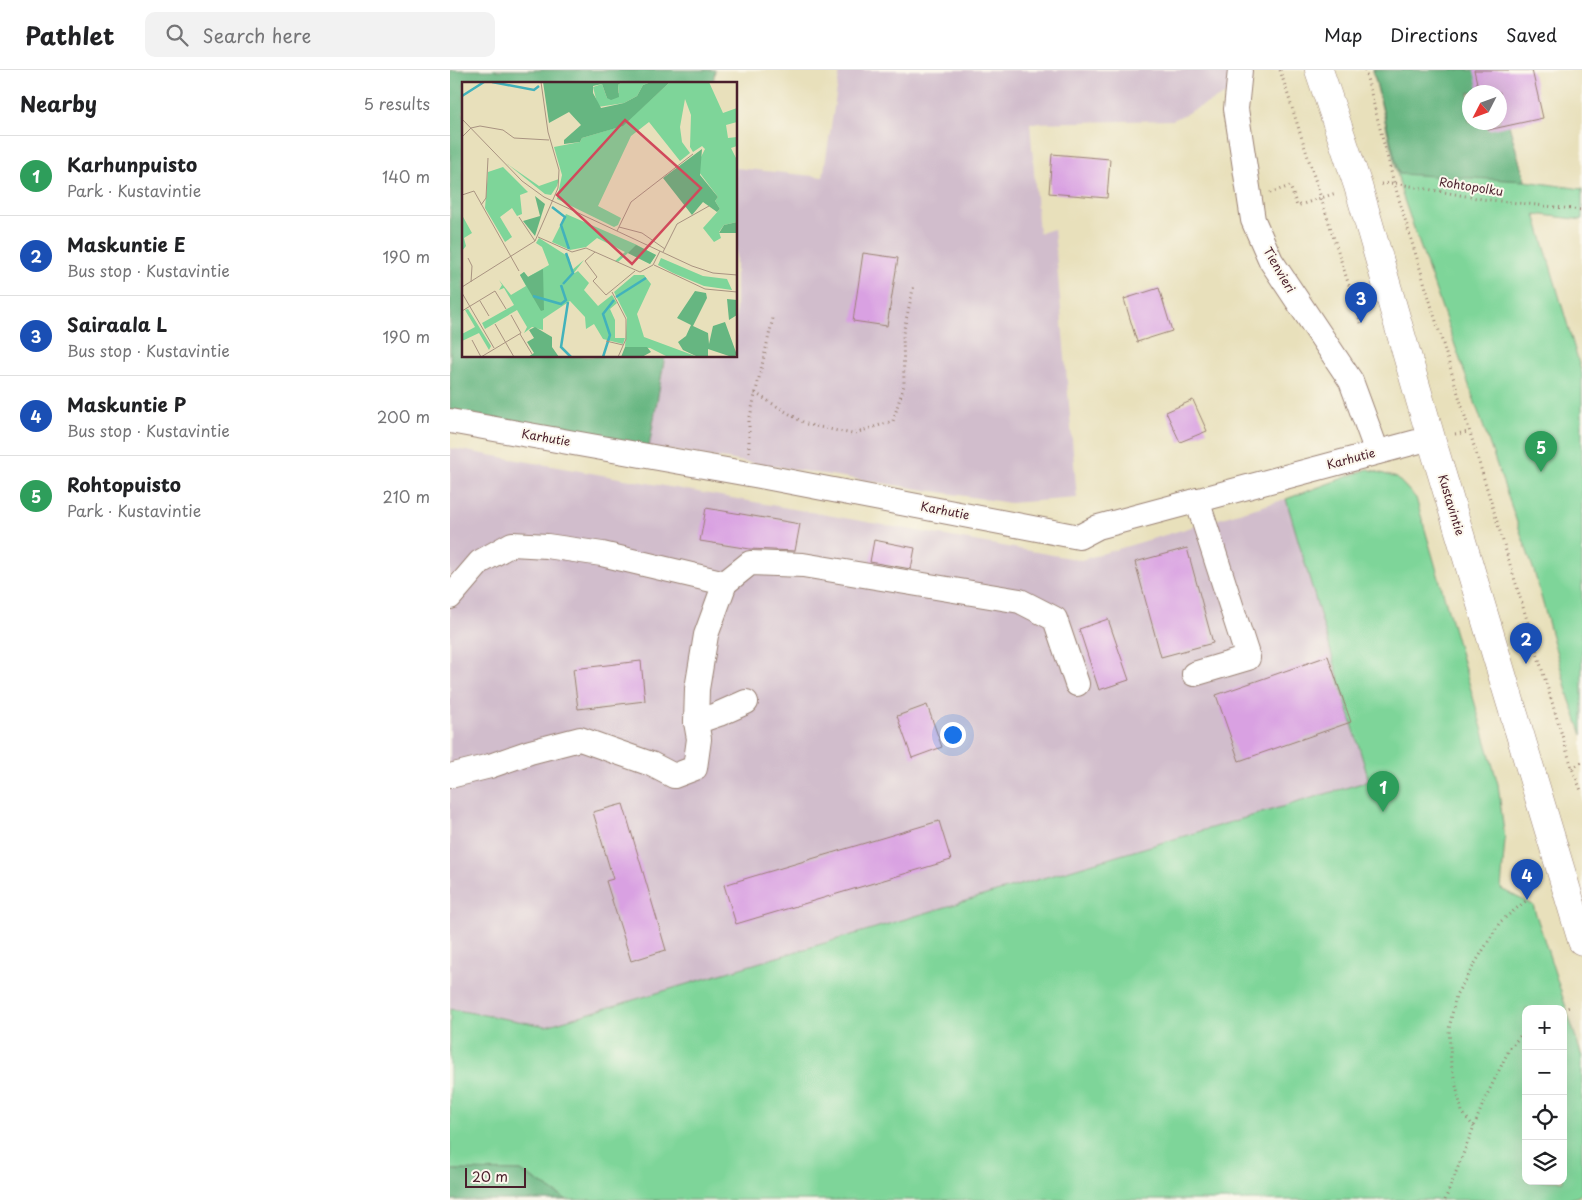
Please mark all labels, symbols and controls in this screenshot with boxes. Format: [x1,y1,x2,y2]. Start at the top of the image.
search box [145,12,495,57]
text: Pathlet [25,17,115,53]
icon: search [163,21,191,49]
text: Search here [203,21,311,49]
text: Map [1324,21,1362,48]
text: Directions [1390,21,1478,48]
text: Saved [1506,21,1557,48]
inset map [462,82,738,358]
north arrow [1462,85,1507,130]
text: Nearby [20,87,97,119]
text: 5 results [363,91,430,115]
text: Karhunpuisto [67,150,197,178]
text: 1 [32,164,40,188]
text: 140 m [382,164,430,188]
street label: Rohtopolku [1438,172,1505,200]
text: Park · Kustavintie [67,178,201,202]
text: Maskuntie E [67,230,185,258]
street label: Tienvieri [1260,243,1300,296]
text: 2 [30,244,42,268]
text: 190 m [382,244,430,268]
text: Bus stop · Kustavintie [67,258,230,282]
pin: 3 [1345,282,1377,323]
text: Sairaala L [67,310,167,338]
text: 3 [31,324,41,348]
text: 190 m [382,324,430,348]
text: Bus stop · Kustavintie [67,338,230,362]
text: Maskuntie P [67,390,186,418]
text: 4 [31,404,41,428]
text: 200 m [377,404,430,428]
text: Bus stop · Kustavintie [67,418,230,442]
street label: Karhutie [520,424,572,450]
pin: 5 [1525,431,1557,472]
street label: Karhutie [1325,443,1377,473]
text: Rohtopuisto [67,470,181,498]
street label: Kustavintie [1434,472,1470,537]
text: 5 [31,484,41,508]
text: 210 m [382,484,430,508]
street label: Karhutie [919,496,971,524]
text: Park · Kustavintie [67,498,201,522]
pin: 2 [1510,623,1542,664]
your location [940,722,966,748]
pin: 1 [1367,771,1399,812]
pin: 4 [1511,859,1543,900]
map controls [1522,1005,1567,1185]
button: + [1522,1005,1567,1050]
button: − [1522,1050,1567,1095]
button: locate [1522,1095,1567,1140]
button: layers [1522,1140,1567,1185]
scale bar [465,1165,526,1188]
text: 20 m [472,1166,508,1187]

